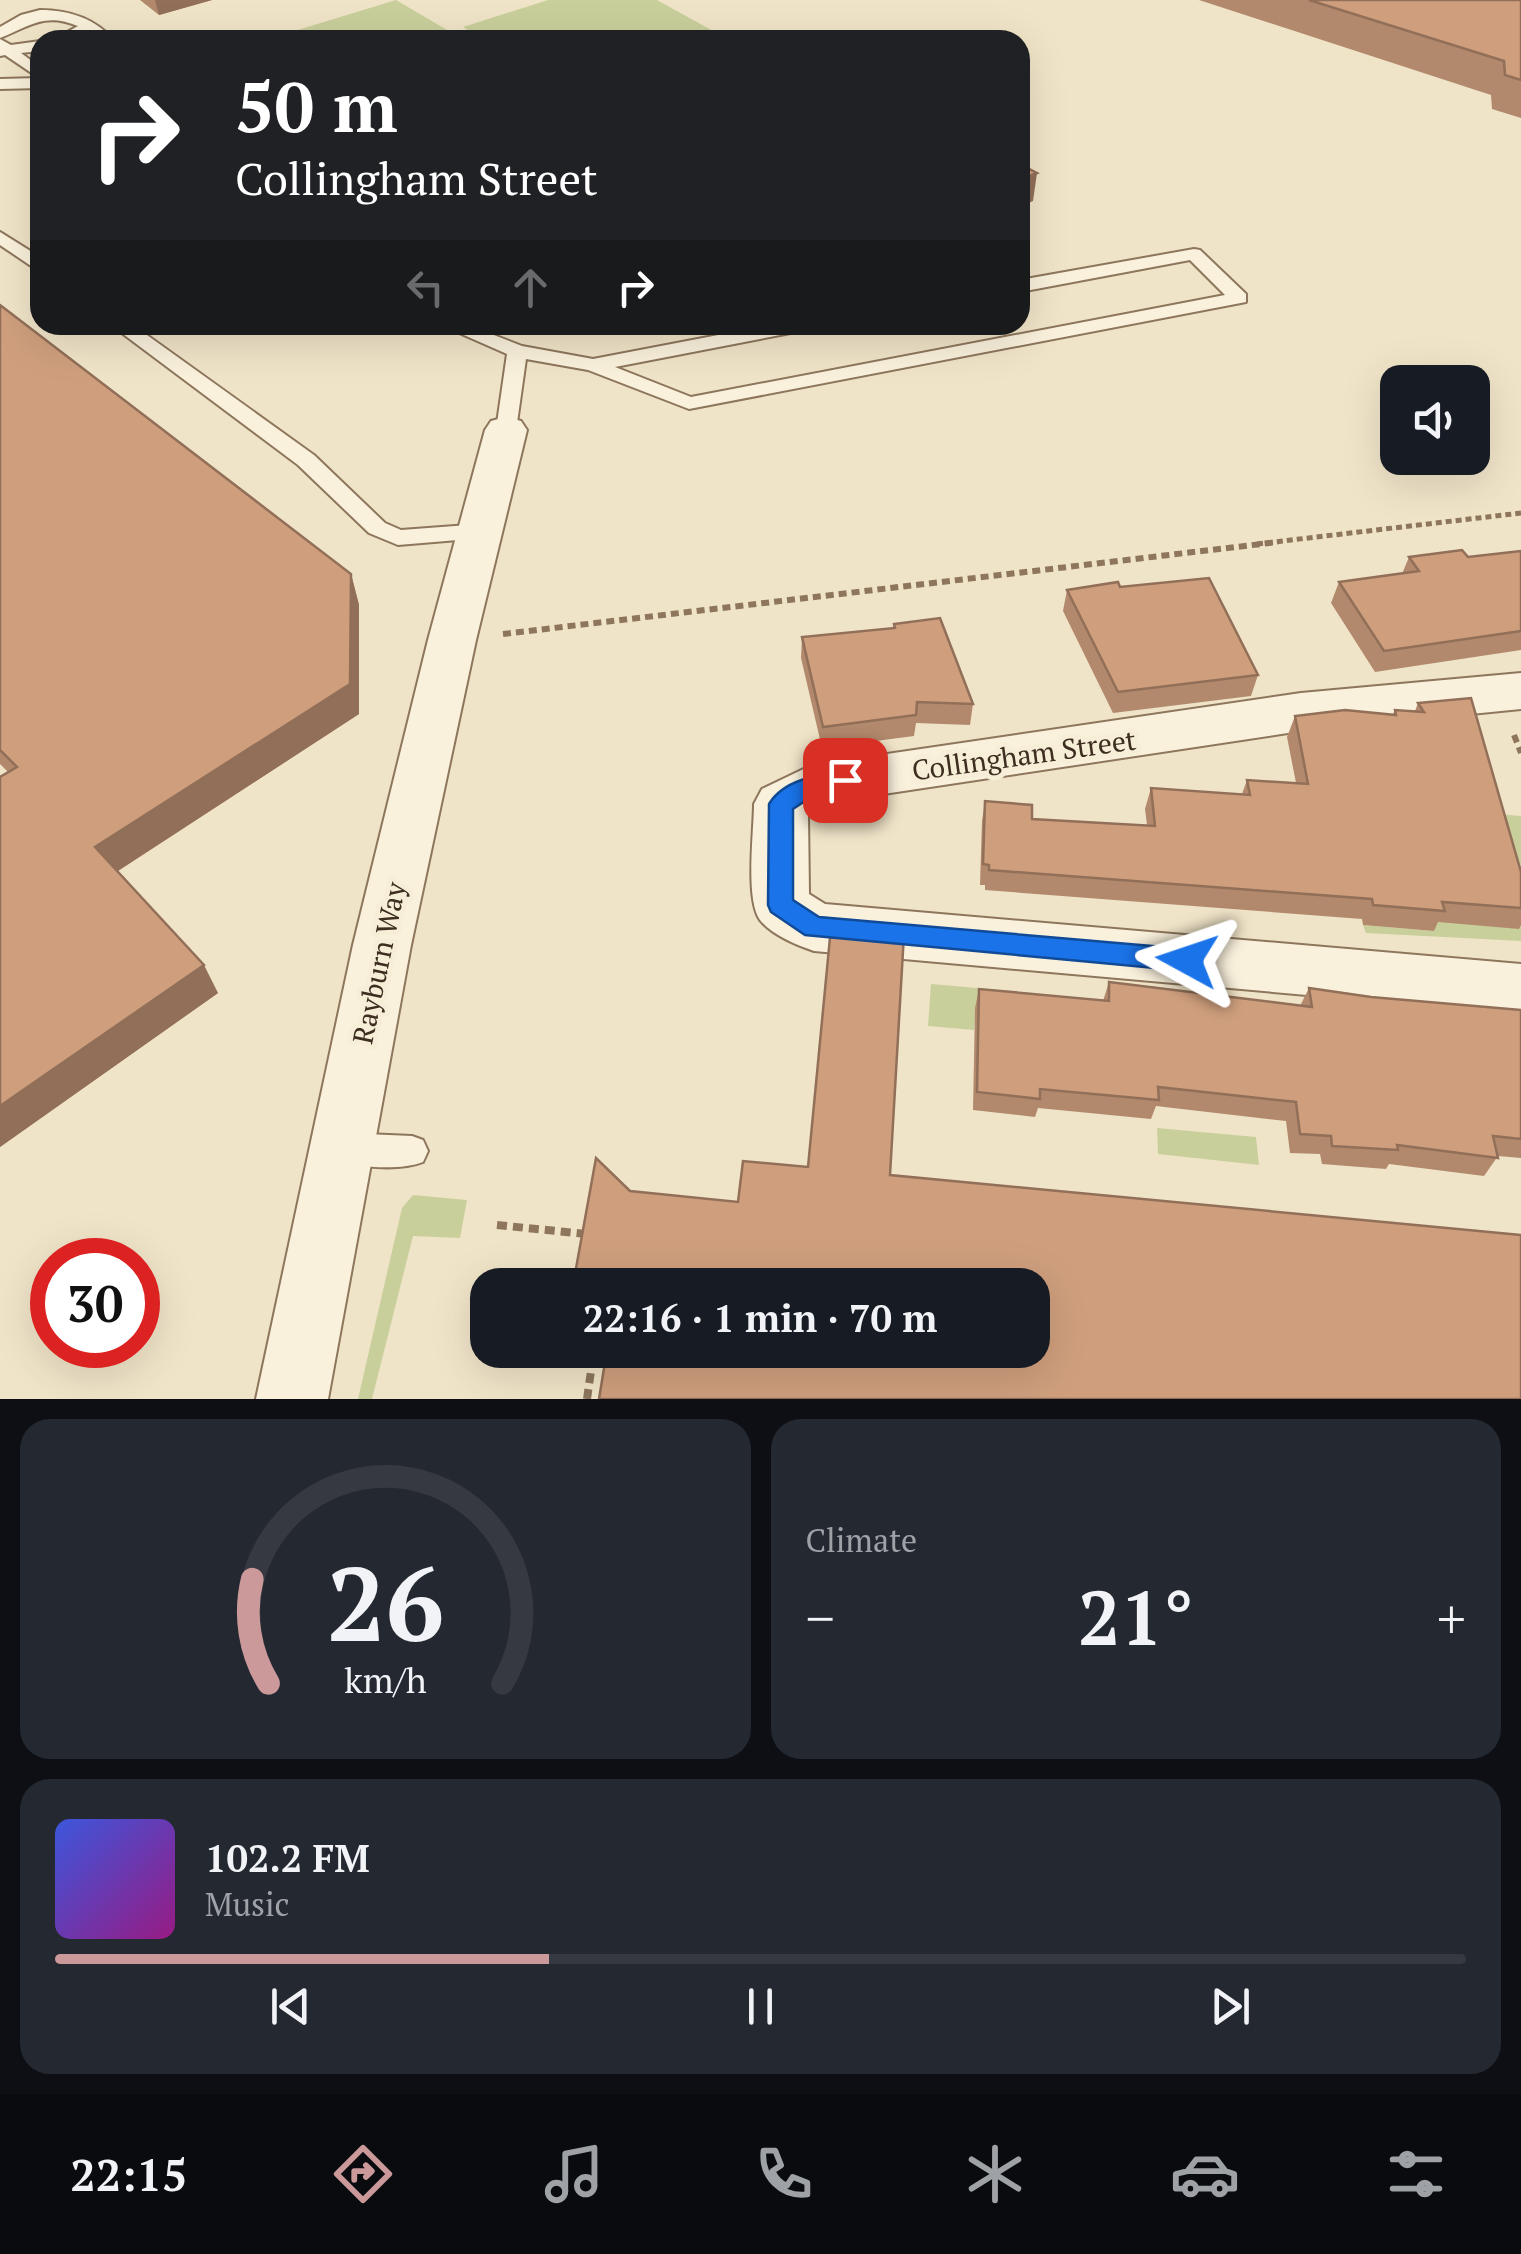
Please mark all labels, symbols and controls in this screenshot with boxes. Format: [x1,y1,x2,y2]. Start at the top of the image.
text: 50 m [235,59,398,152]
icon: right [70,70,200,200]
text: Collingham Street [235,148,598,208]
icon: left [398,260,453,315]
icon: ahead [503,260,558,315]
icon: right [608,260,663,315]
map controls [1380,365,1490,475]
button: sound [1380,365,1490,475]
street label: Collingham Street [910,720,1139,789]
pin [803,738,888,823]
icon: arrive [818,753,873,808]
street label: Rayburn Way [343,878,414,1047]
position arrow [1135,908,1239,1012]
speed limit sign: 30 [30,1238,160,1368]
text: 22:16 · 1 min · 70 m [583,1293,937,1343]
text: Climate [806,1519,917,1561]
text: 26 [326,1533,444,1671]
text: 21° [1078,1567,1194,1666]
text: − [806,1581,835,1654]
text: + [1437,1581,1466,1654]
text: km/h [344,1656,427,1703]
text: 102.2 FM [205,1833,370,1883]
text: Music [205,1883,290,1925]
icon: previous [263,1979,318,2034]
icon: pause [733,1979,788,2034]
icon: next [1203,1979,1258,2034]
icon: directions [328,2139,398,2209]
icon: music [539,2139,609,2209]
icon: phone [749,2139,819,2209]
icon: climate [960,2139,1030,2209]
icon: car [1170,2139,1240,2209]
icon: filters [1381,2139,1451,2209]
text: 22:15 [70,2144,187,2204]

